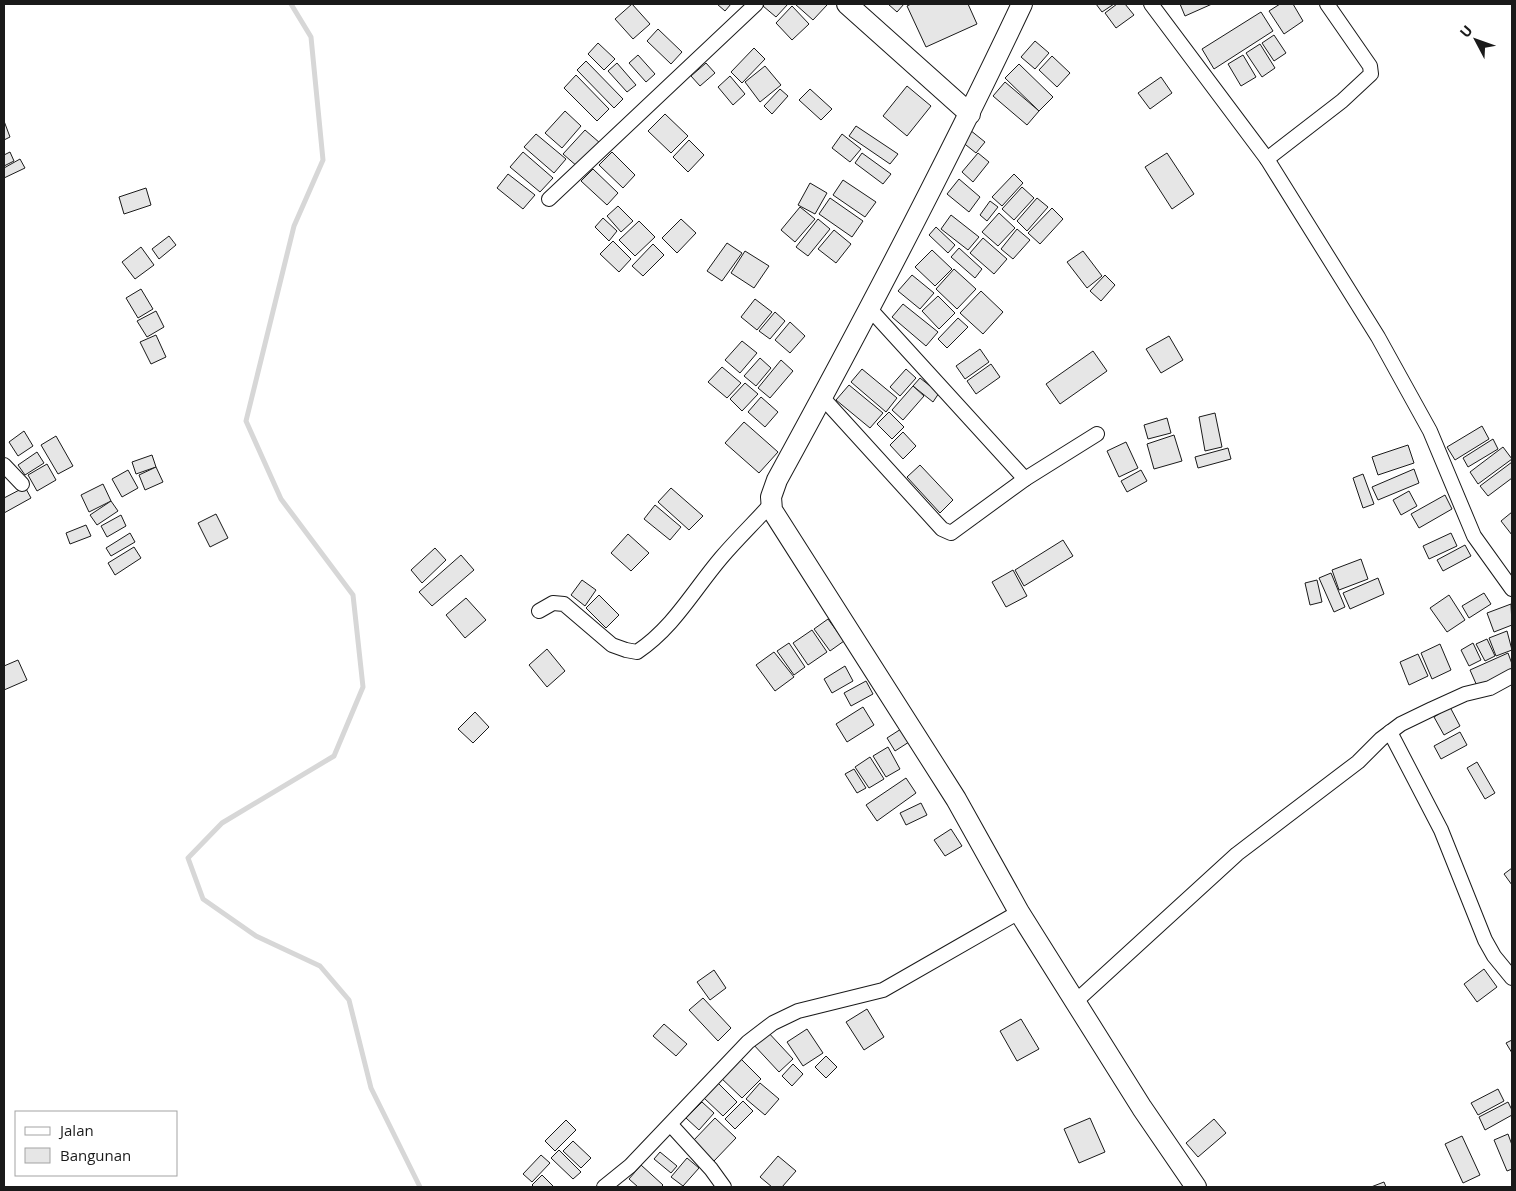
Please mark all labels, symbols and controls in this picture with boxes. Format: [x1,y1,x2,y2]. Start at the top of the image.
north arrow [1451,15,1501,65]
text: U [1455,21,1476,41]
legend [15,1111,178,1176]
text: Jalan [58,1120,94,1140]
text: Bangunan [60,1145,131,1165]

